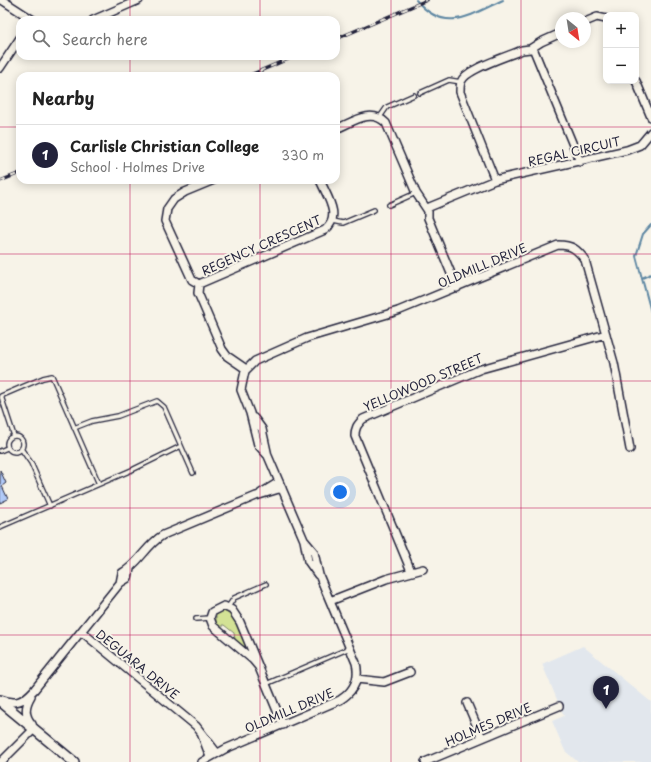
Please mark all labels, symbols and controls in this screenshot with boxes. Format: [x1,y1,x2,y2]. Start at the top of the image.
north arrow [555,12,591,48]
map controls [603,12,639,84]
button: + [603,12,639,48]
search box [16,16,340,60]
icon: search [30,27,52,49]
text: Search here [62,27,148,50]
button: − [603,48,639,84]
text: Nearby [32,85,94,111]
street label: REGAL CIRCUIT [526,131,623,170]
text: Carlisle Christian College [70,134,259,157]
text: 1 [42,145,48,164]
text: 330 m [281,145,324,164]
text: School · Holmes Drive [70,157,205,176]
street label: REGENCY CRESCENT [198,210,325,280]
street label: OLDMILL DRIVE [435,238,529,292]
street label: YELLOWOOD STREET [361,348,486,415]
your location [330,482,350,502]
street label: DEGUARA DRIVE [93,625,183,703]
pin: 1 [593,676,619,709]
street label: OLDMILL DRIVE [242,683,336,737]
street label: HOLMES DRIVE [442,698,534,750]

